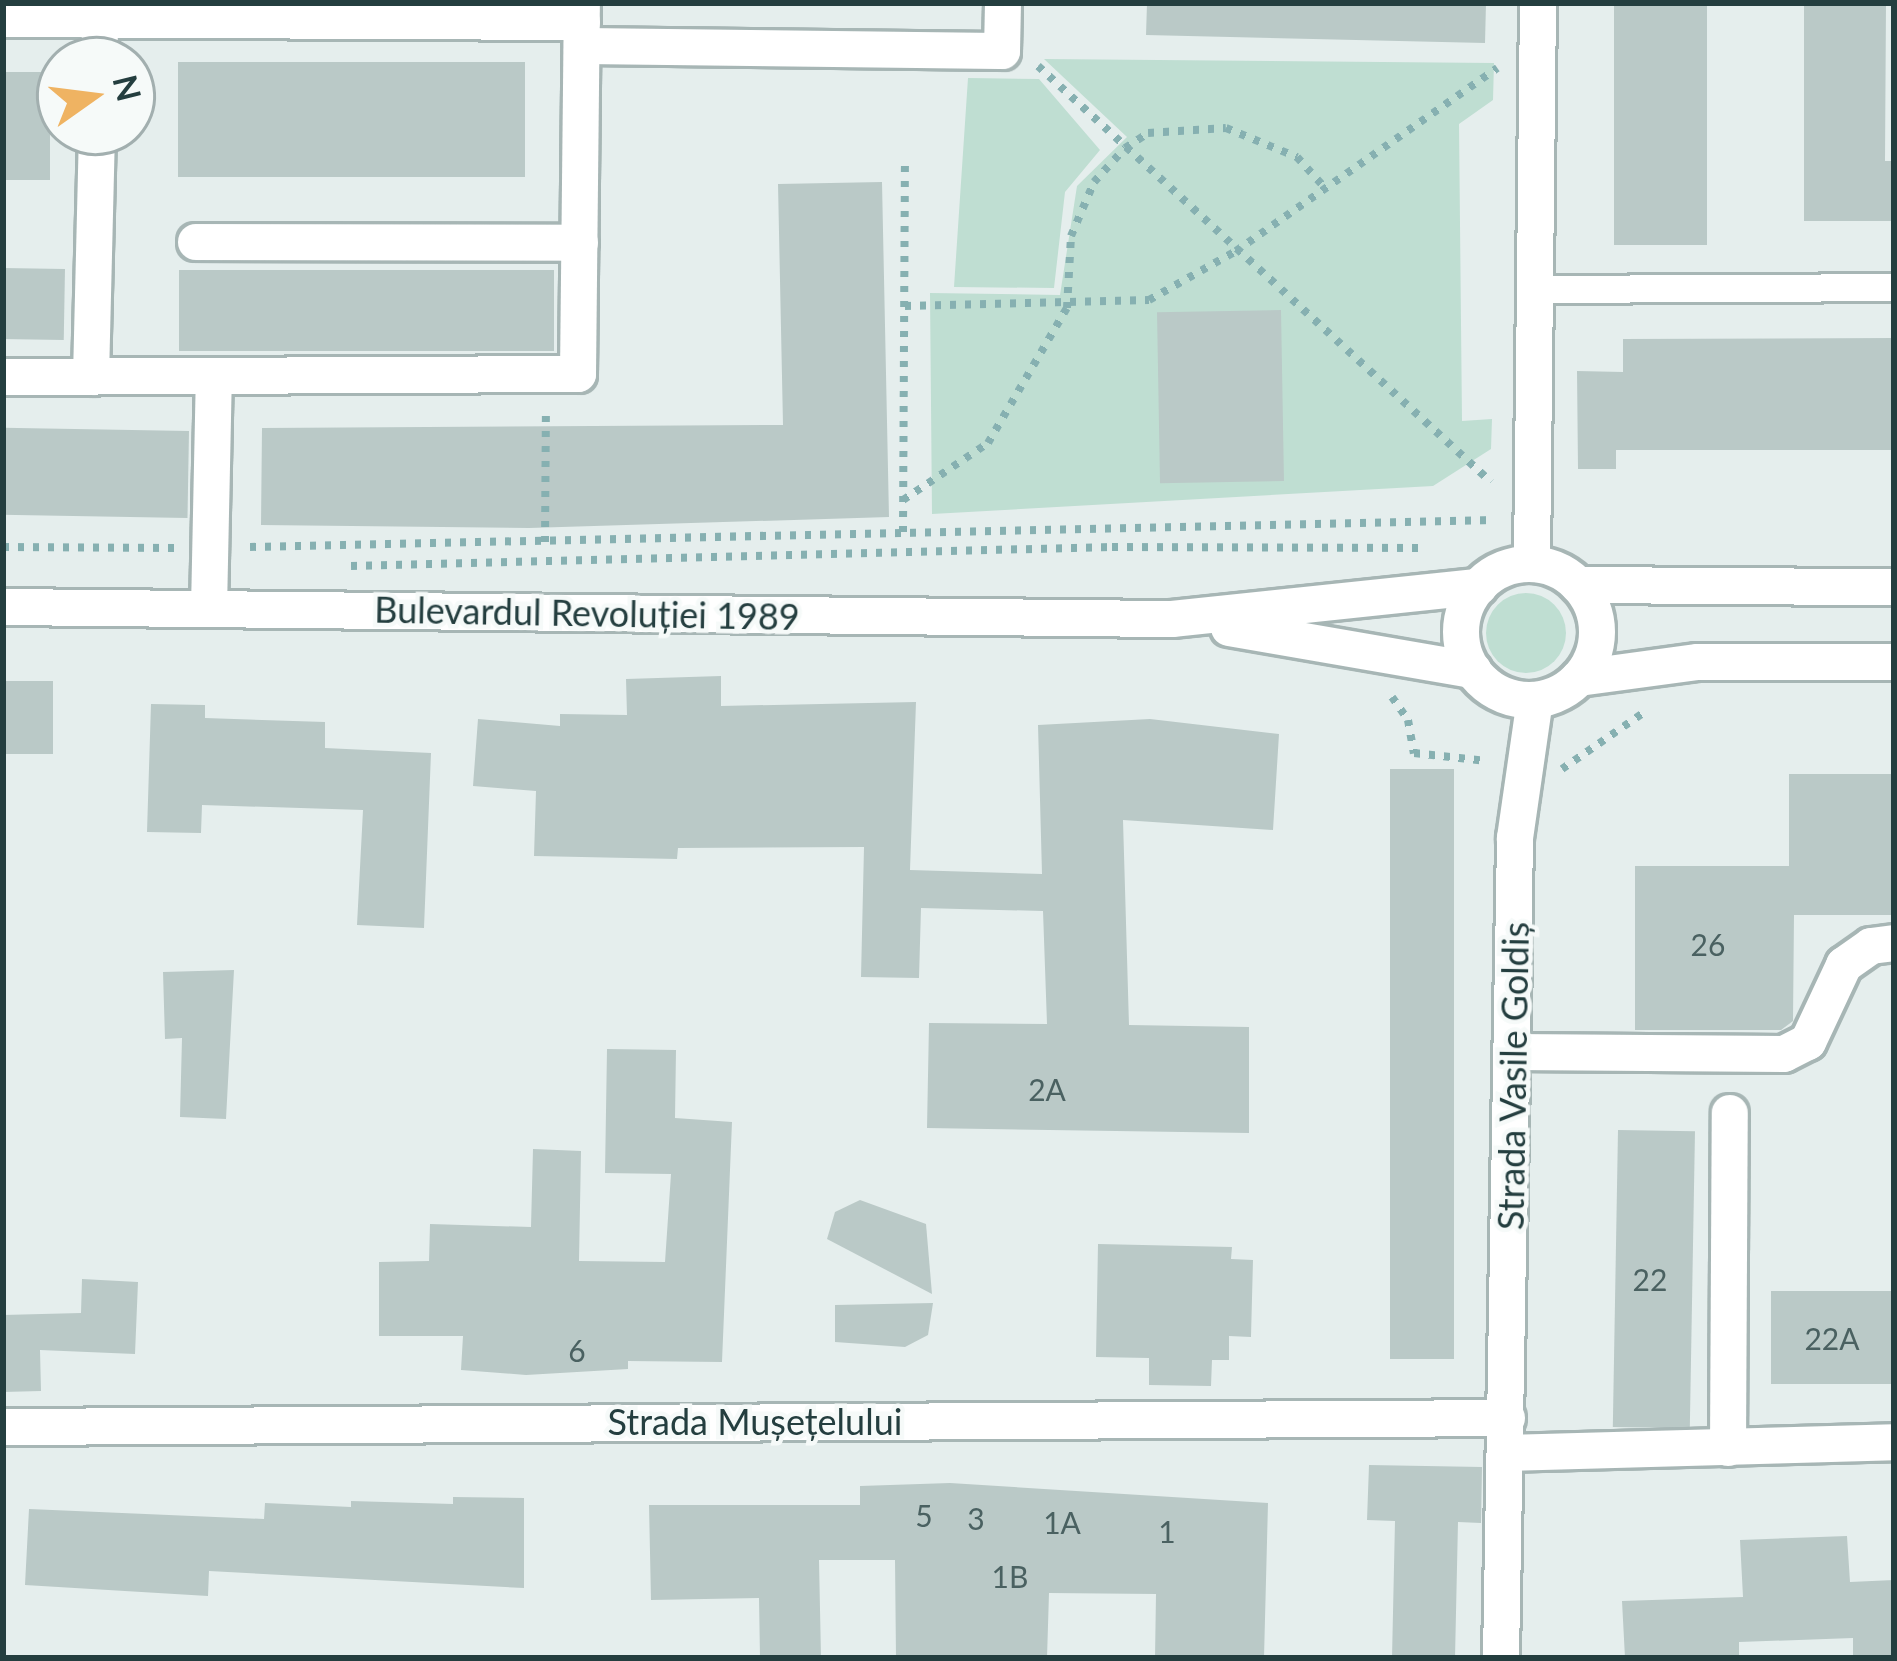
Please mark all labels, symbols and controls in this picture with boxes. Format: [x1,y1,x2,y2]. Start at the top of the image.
north arrow [36,36,156,156]
text: N [106,71,151,105]
street label: Bulevardul Revoluției 1989 [374,588,800,638]
street label: Strada Vasile Goldiș [1489,921,1537,1231]
house number: 26 [1691,926,1725,962]
house number: 2A [1028,1071,1066,1107]
house number: 22 [1633,1261,1667,1297]
house number: 22A [1804,1320,1860,1356]
house number: 6 [568,1332,586,1368]
street label: Strada Mușețelului [608,1400,902,1444]
house number: 5 [915,1497,933,1533]
house number: 3 [967,1500,985,1536]
house number: 1A [1043,1504,1081,1540]
house number: 1 [1158,1513,1176,1549]
house number: 1B [992,1558,1028,1594]

